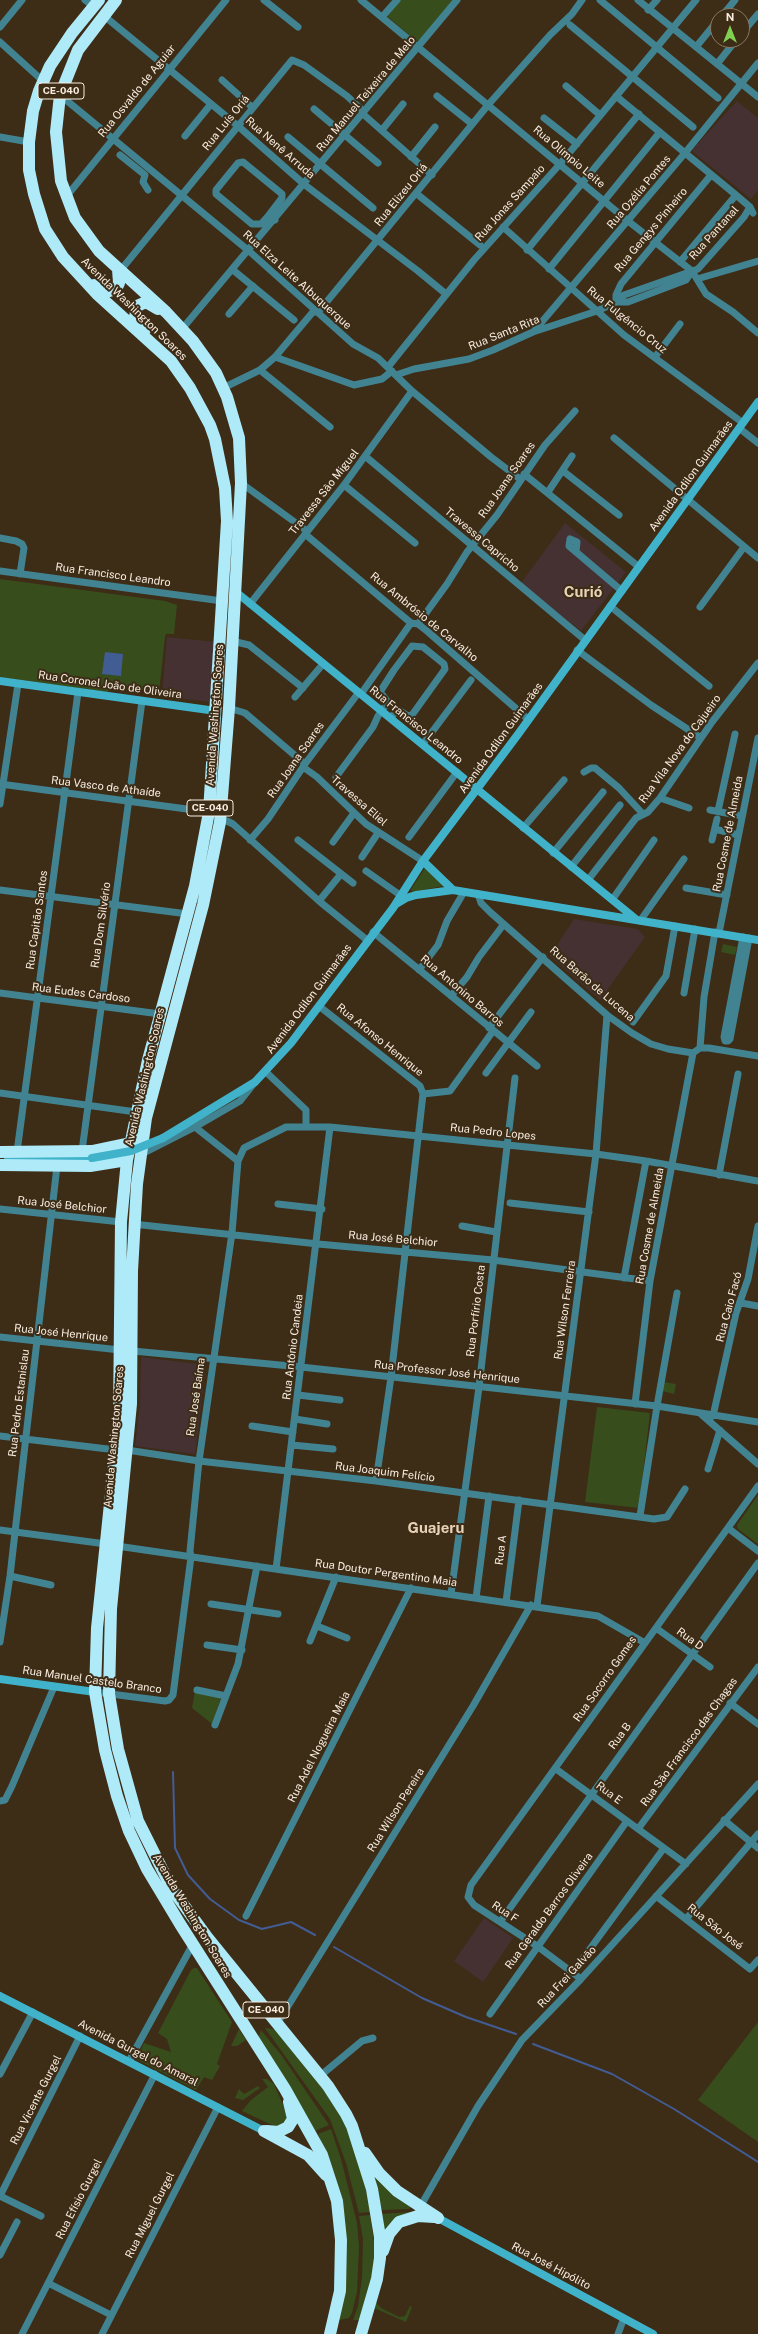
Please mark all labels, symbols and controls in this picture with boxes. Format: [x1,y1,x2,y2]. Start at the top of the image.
north arrow [710,8,750,48]
text: N [726,11,734,23]
street label: Rua Manuel Teixeira de Melo [314,34,418,154]
street label: Rua Osvaldo de Aguiar [96,42,178,140]
road number: CE-040 [38,83,84,99]
street label: Rua Luís Oriá [200,93,252,153]
street label: Rua Nenê Arruda [243,114,317,182]
street label: Rua Olímpio Leite [530,123,608,191]
street label: Rua Ozélia Pontes [604,153,674,231]
street label: Rua Elizeu Oriá [372,161,430,229]
street label: Rua Jonas Sampaio [472,162,548,244]
street label: Rua Gengys Pinheiro [612,185,690,275]
street label: Rua Pantanal [686,203,742,263]
street label: Rua Elza Leite Albuquerque [240,228,354,332]
street label: Avenida Washington Soares [78,255,190,363]
street label: Rua Fulgêncio Cruz [584,284,670,356]
street label: Rua Santa Rita [467,313,541,353]
street label: Avenida Odilon Guimarães [646,418,736,534]
street label: Rua Joana Soares [476,439,538,521]
street label: Travessa São Miguel [286,447,362,537]
street label: Travessa Capricho [442,505,522,575]
street label: Rua Francisco Leandro [54,560,172,590]
street label: Rua Ambrósio de Carvalho [367,569,481,665]
district label: Curió [564,583,602,601]
street label: Avenida Washington Soares [203,644,227,786]
street label: Rua Coronel João de Oliveira [37,668,183,702]
street label: Avenida Odilon Guimarães [456,680,546,796]
street label: Rua Francisco Leandro [367,683,465,767]
street label: Rua Vila Nova do Cajueiro [636,692,724,806]
street label: Rua Joana Soares [265,719,327,801]
street label: Travessa Eliel [328,773,390,829]
street label: Rua Vasco de Athaíde [50,774,162,800]
street label: Rua Cosme de Almeida [710,775,746,893]
road number: CE-040 [187,800,233,816]
street label: Rua Capitão Santos [24,870,50,970]
street label: Rua Dom Silvério [88,881,114,969]
street label: Avenida Odilon Guimarães [263,942,355,1056]
street label: Rua Barão de Lucena [547,944,637,1024]
street label: Rua Antonino Barros [418,952,506,1030]
street label: Rua Eudes Cardoso [31,980,131,1006]
street label: Rua Afonso Henrique [334,1001,426,1079]
street label: Avenida Washington Soares [123,1006,167,1148]
street label: Rua Pedro Lopes [450,1121,536,1143]
street label: Rua Cosme de Almeida [633,1167,667,1285]
street label: Rua José Belchior [17,1194,107,1216]
street label: Rua José Belchior [348,1229,438,1249]
street label: Rua Wilson Ferreira [552,1260,578,1360]
street label: Rua Porfírio Costa [464,1264,488,1358]
street label: Rua Caio Facó [713,1270,745,1344]
street label: Rua Antônio Candeia [280,1293,306,1401]
street label: Rua José Henrique [13,1321,109,1345]
street label: Rua Pedro Estanislau [6,1348,32,1458]
street label: Rua José Baíma [184,1357,208,1437]
street label: Rua Professor José Henrique [373,1358,521,1386]
street label: Avenida Washington Soares [101,1366,127,1508]
street label: Rua Joaquim Felício [334,1459,436,1485]
district label: Guajeru [408,1519,464,1537]
street label: Rua A [493,1534,509,1566]
street label: Rua Doutor Pergentino Maia [314,1556,458,1590]
street label: Rua D [674,1625,706,1653]
street label: Rua Socorro Gomes [571,1634,639,1724]
street label: Rua Manuel Castelo Branco [21,1664,163,1696]
street label: Rua São Francisco das Chagas [638,1675,740,1809]
street label: Rua Adel Nogueira Maia [285,1689,353,1805]
street label: Rua B [606,1720,634,1752]
street label: Rua Wilson Pereira [365,1766,427,1854]
street label: Rua E [593,1779,625,1807]
street label: Rua Geraldo Barros Oliveira [502,1850,596,1972]
street label: Avenida Washington Soares [150,1852,234,1980]
street label: Rua F [489,1899,521,1925]
street label: Rua São José [685,1901,745,1953]
street label: Rua Frei Galvão [535,1943,599,2011]
road number: CE-040 [243,2002,289,2018]
street label: Avenida Gurgel do Amaral [76,2017,200,2089]
street label: Rua Vicente Gurgel [8,2053,64,2147]
street label: Rua Efísio Gurgel [53,2157,105,2241]
street label: Rua Miguel Gurgel [123,2170,177,2260]
street label: Rua José Hipólito [509,2240,593,2292]

